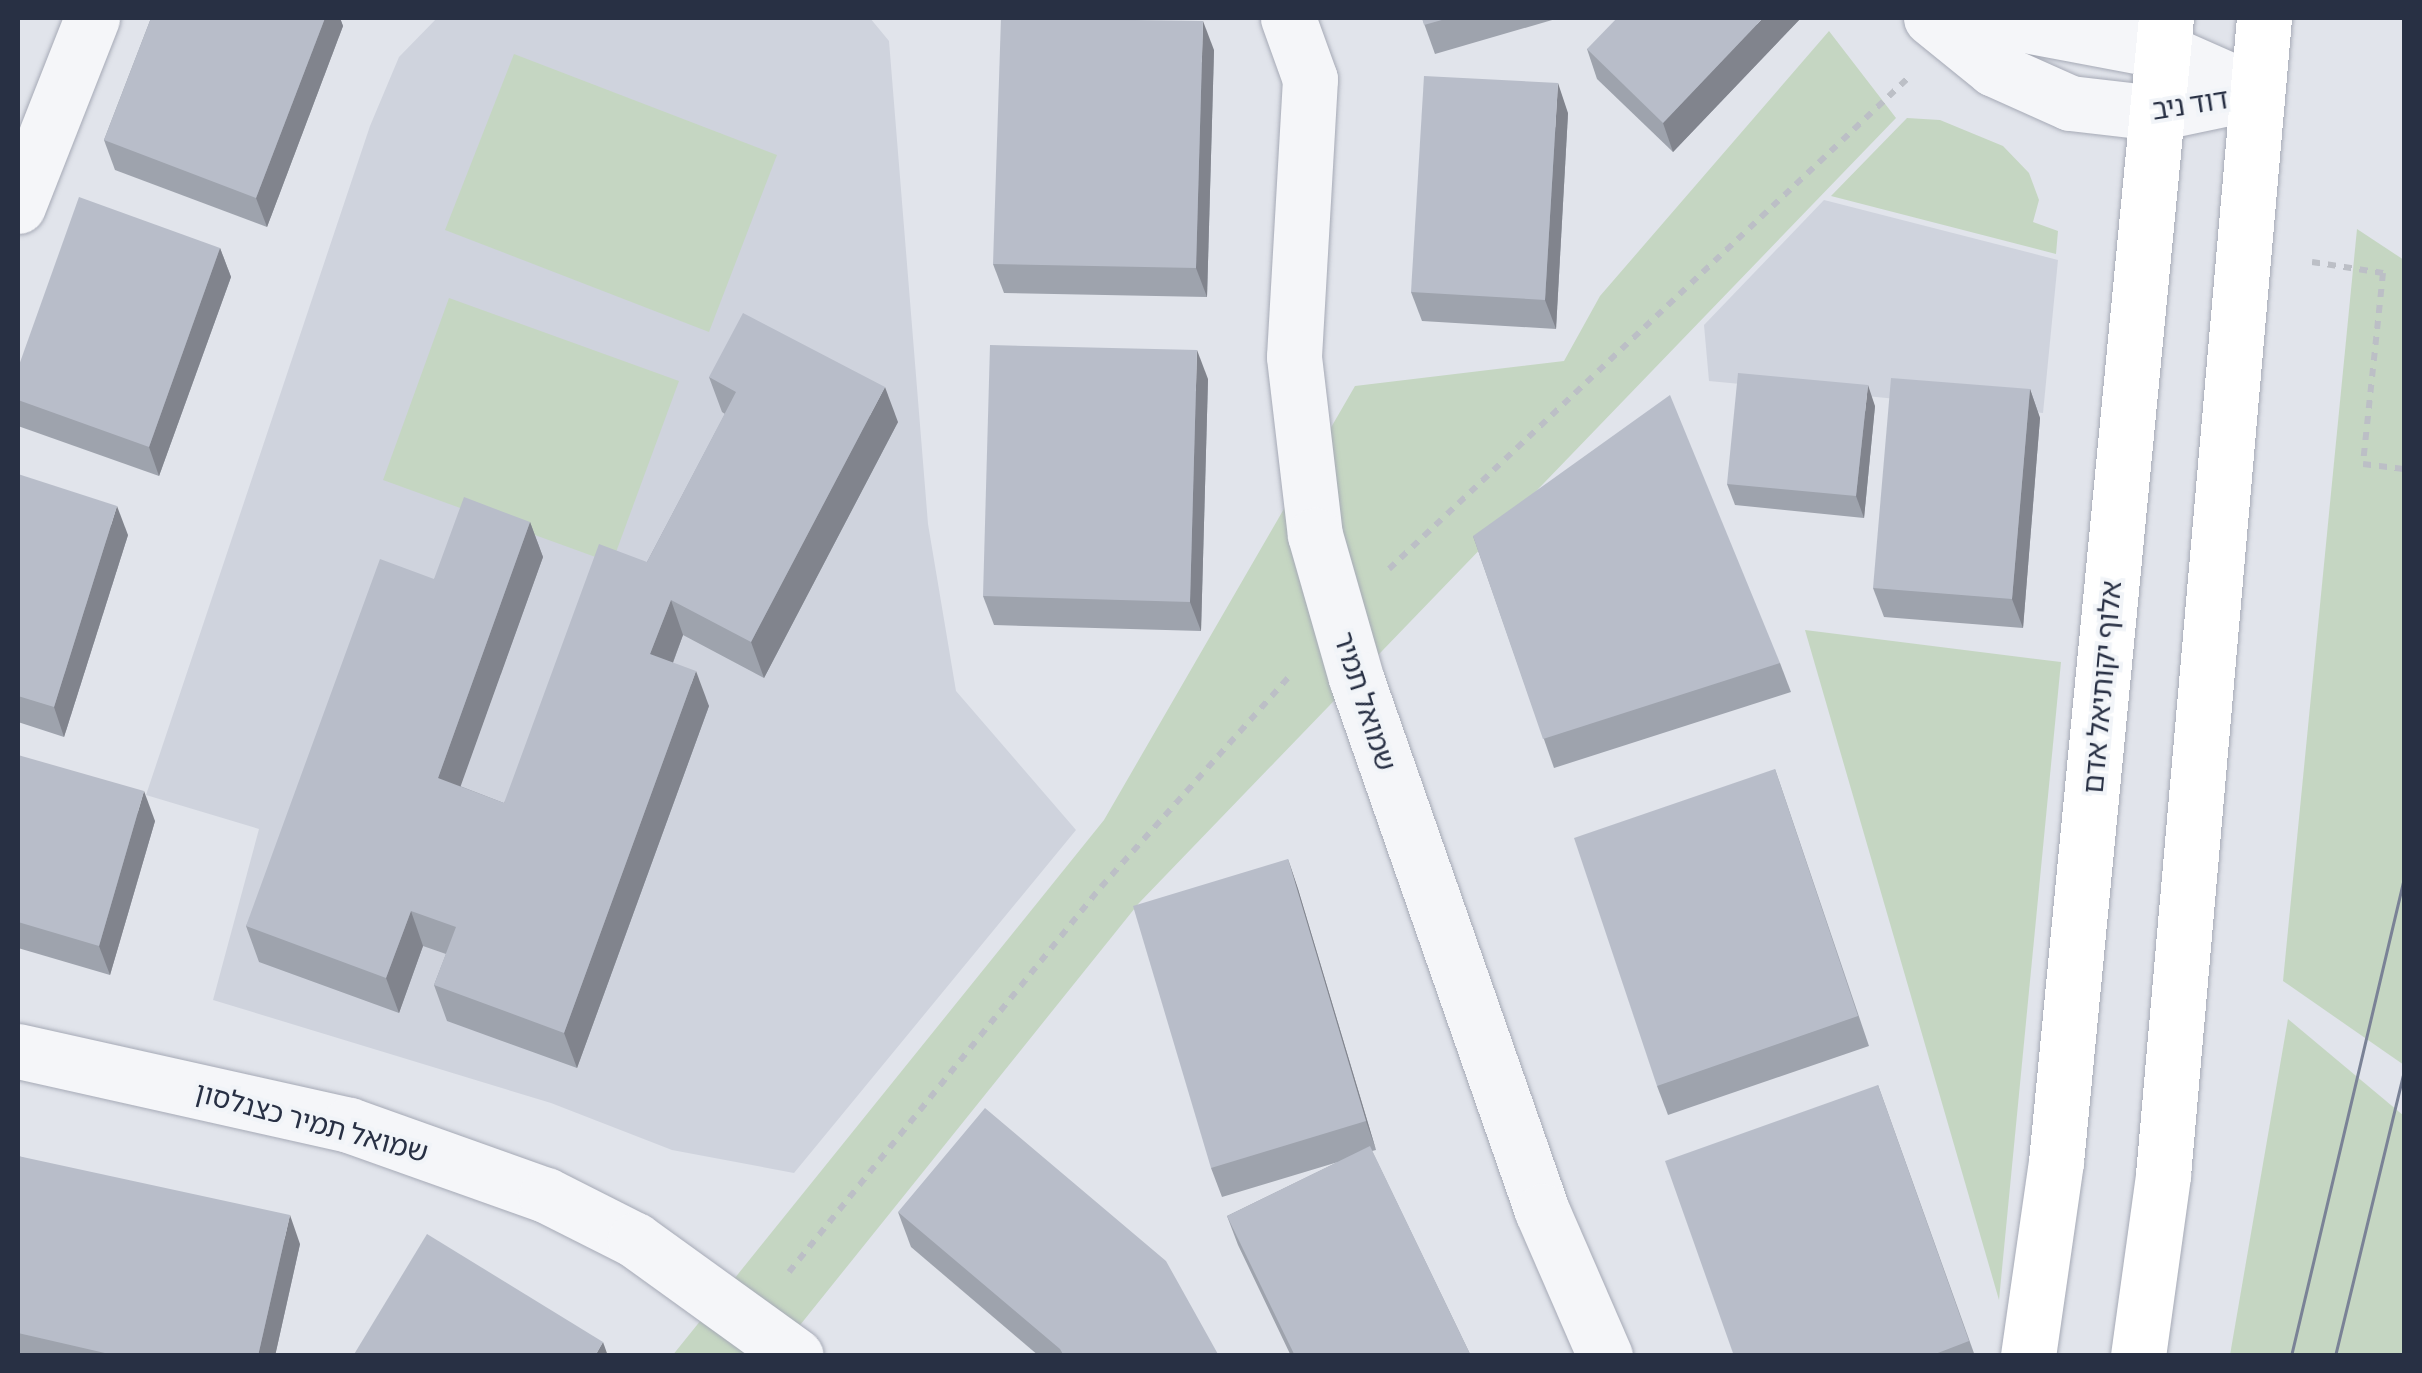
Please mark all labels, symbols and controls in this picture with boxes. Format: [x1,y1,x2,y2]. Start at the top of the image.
street label: דוד ניב [2149,80,2231,126]
street label: אלוף יקותיאל אדם [2075,579,2127,795]
street label: שמואל תמיר [1328,627,1404,775]
street label: שמואל תמיר כצנלסון [192,1074,432,1168]

